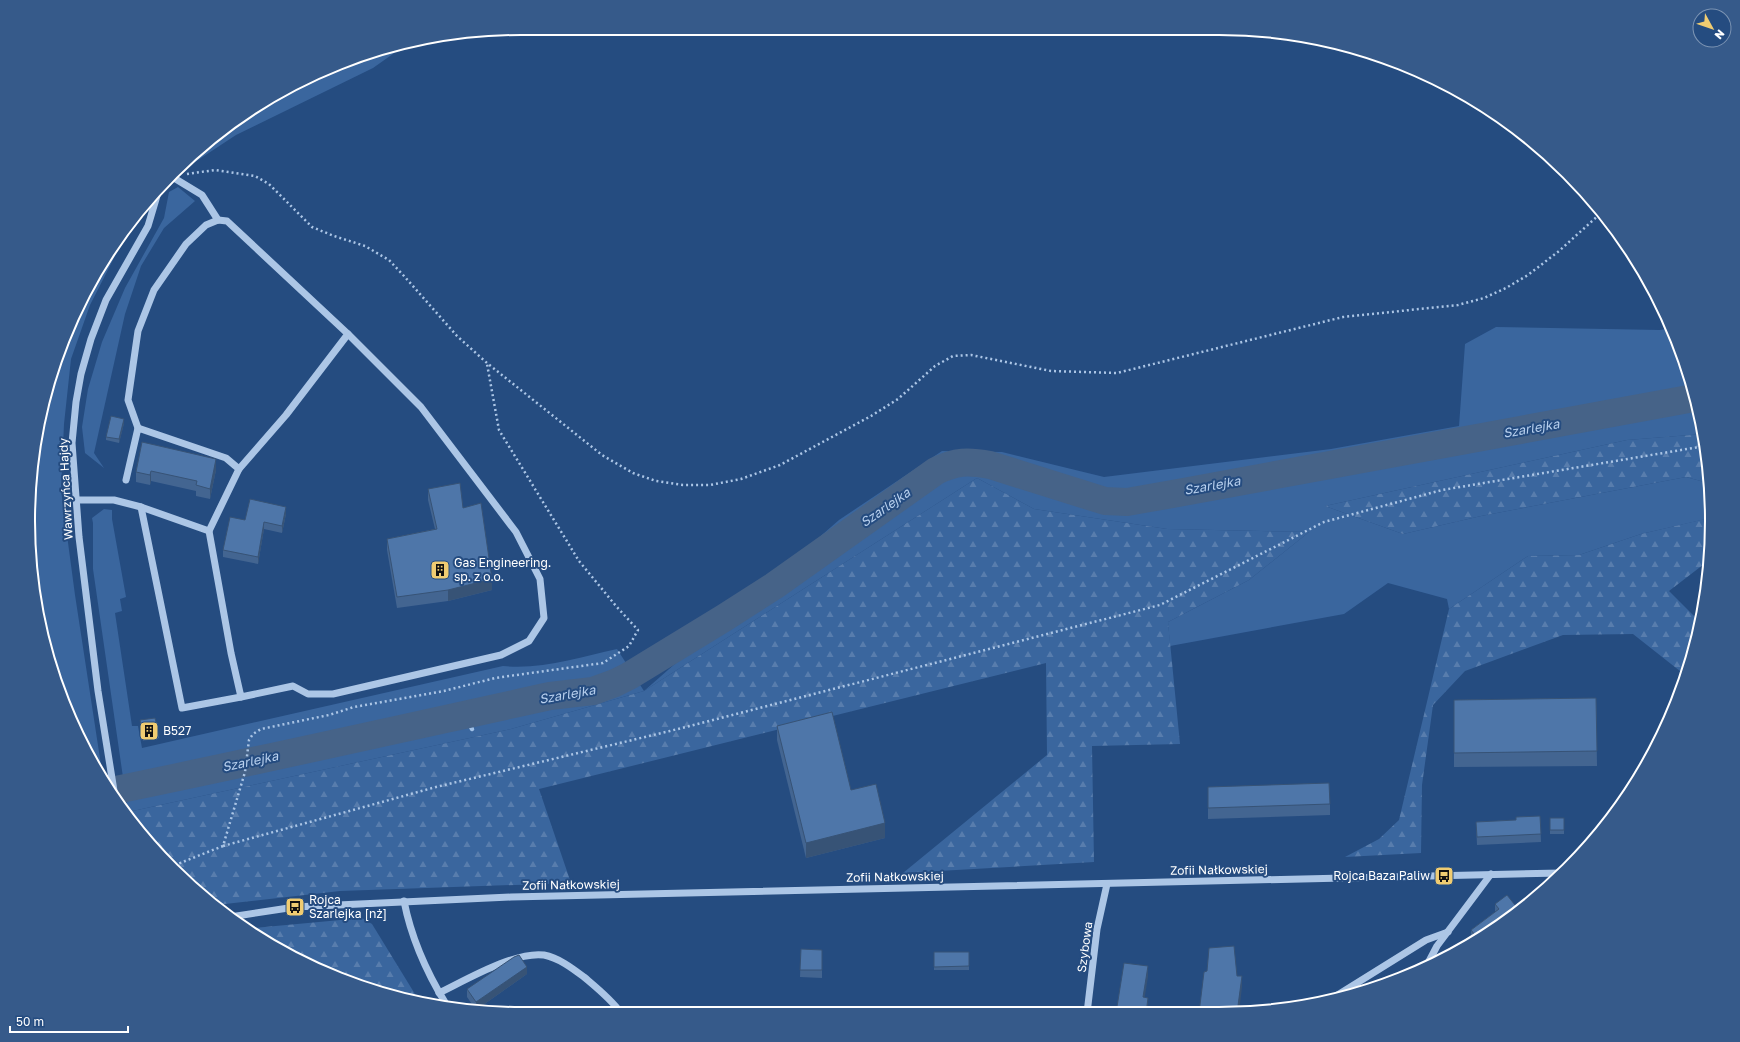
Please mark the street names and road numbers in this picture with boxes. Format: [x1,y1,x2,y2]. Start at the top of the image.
street label: Wawrzyńca Hajdy [55,437,76,540]
street label: Zofii Nałkowskiej [1170,861,1268,878]
street label: Zofii Nałkowskiej [846,868,944,885]
street label: Zofii Nałkowskiej [522,876,620,893]
street label: Szybowa [1074,921,1095,973]

